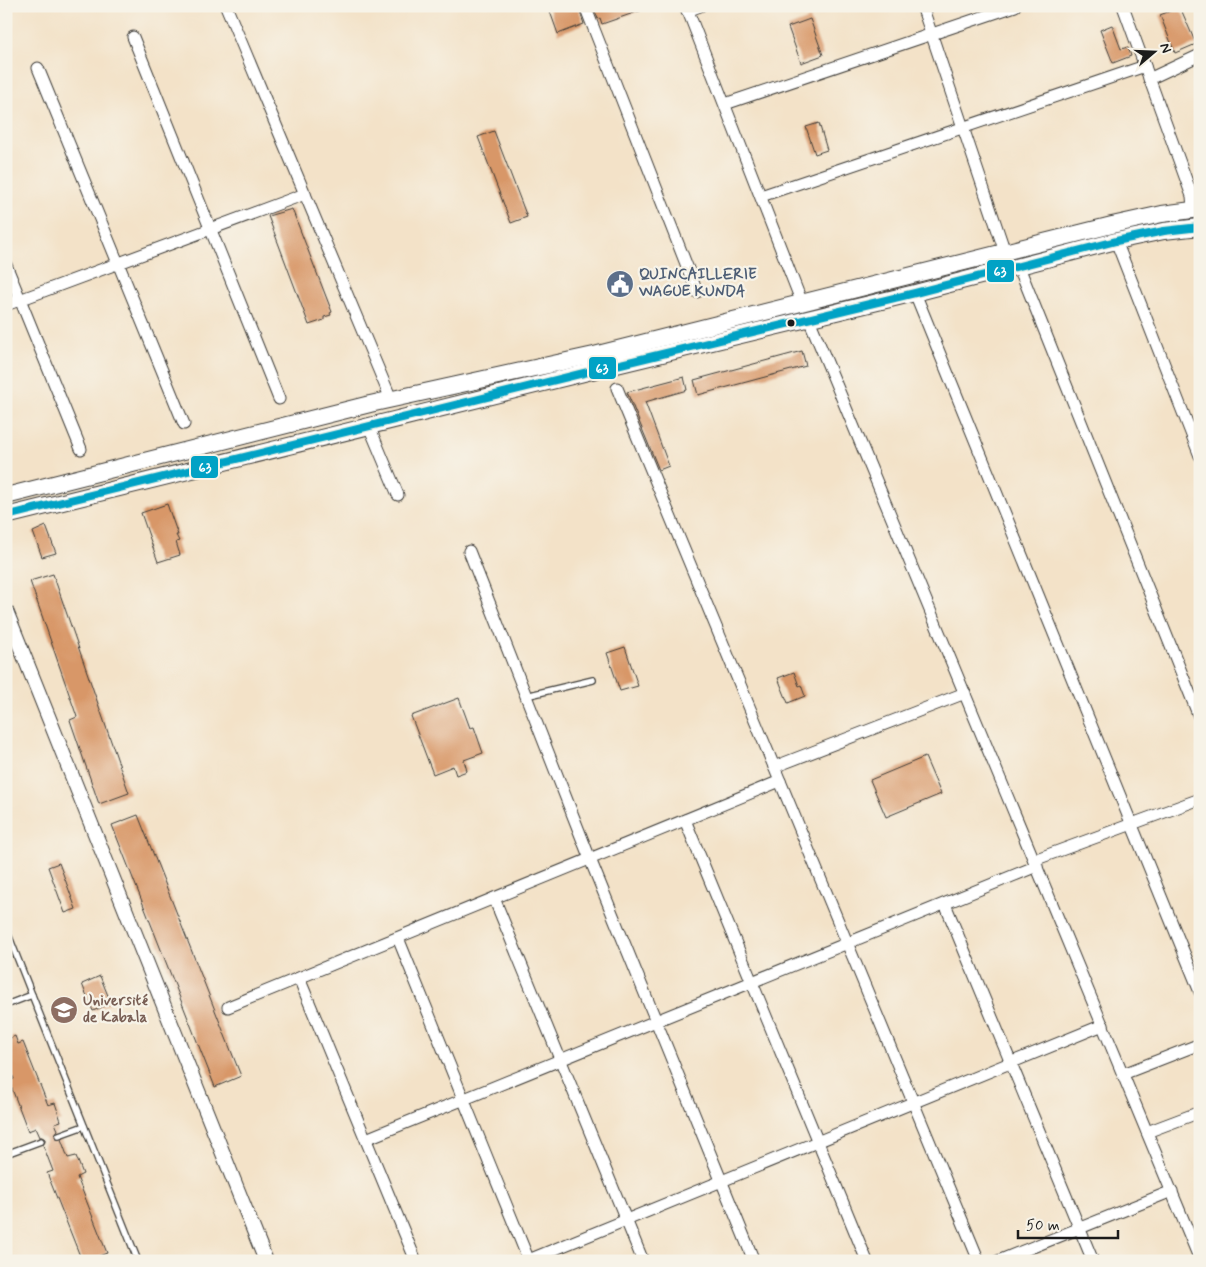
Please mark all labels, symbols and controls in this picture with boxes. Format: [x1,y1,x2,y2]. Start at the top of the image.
north arrow [1128,28,1178,78]
text: N [1155,41,1175,55]
line badge: 63 [986,259,1015,283]
text: 63 [993,263,1007,281]
place label: QUINCAILLERIE WAGUE KUNDA [638,265,757,302]
public building icon: QUINCAILLERIE WAGUE KUNDA [605,269,635,299]
unlabelled marker [786,318,796,328]
line badge: 63 [588,356,617,380]
text: 63 [595,360,609,378]
line badge: 63 [190,455,219,479]
text: 63 [198,459,212,477]
place label: Université de Kabala [83,991,148,1028]
school or university icon: Université de Kabala [49,995,79,1025]
scale bar [1018,1207,1118,1239]
text: 50 m [1026,1216,1060,1236]

